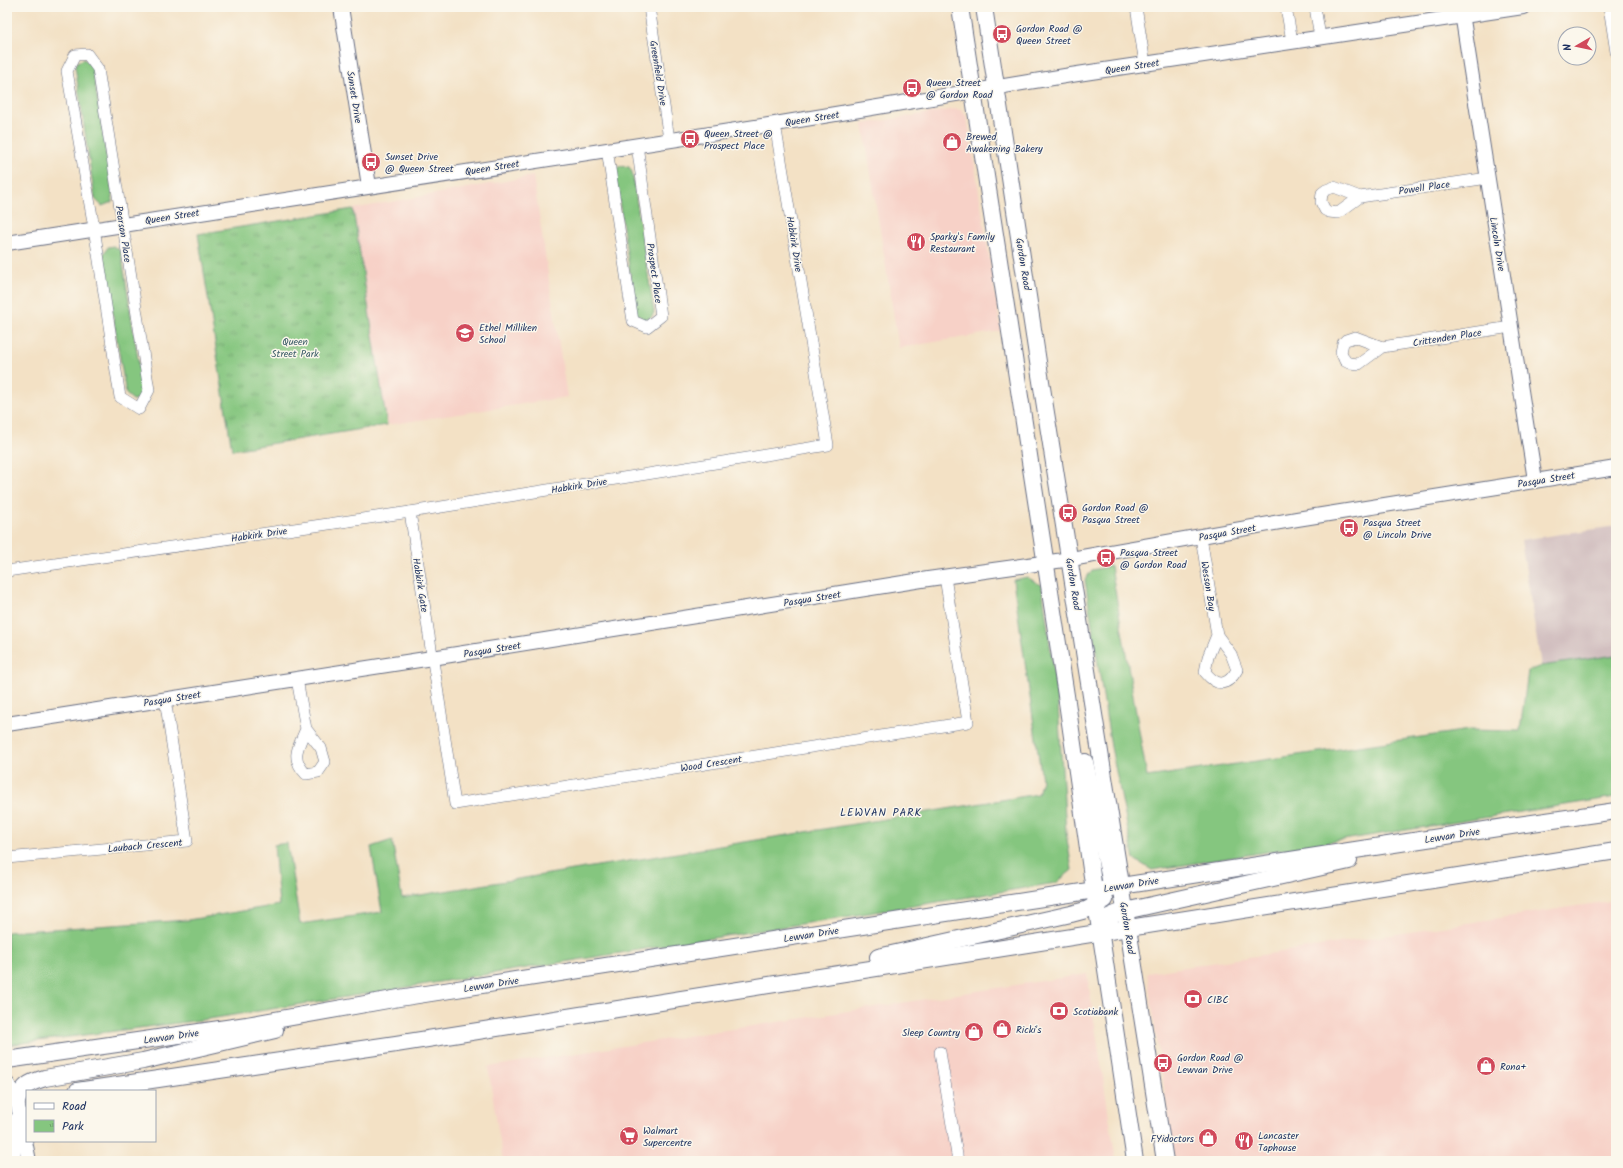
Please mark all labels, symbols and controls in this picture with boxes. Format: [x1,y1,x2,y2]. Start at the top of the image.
place label: Gordon Road @ Queen Street [1016,21,1083,49]
bus stop icon: Gordon Road @ Queen Street [991,23,1013,45]
north arrow [1557,26,1597,66]
street label: Greenfield Drive [645,39,671,107]
text: N [1559,43,1578,52]
street label: Queen Street [1104,55,1161,79]
street label: Sunset Drive [342,70,366,125]
place label: Queen Street @ Gordon Road [926,75,994,103]
bus stop icon: Queen Street @ Gordon Road [901,77,923,99]
street label: Queen Street [784,107,841,131]
place label: Queen Street @ Prospect Place [704,126,773,154]
bus stop icon: Queen Street @ Prospect Place [679,128,701,150]
place label: Brewed Awakening Bakery [966,129,1043,157]
shop icon: Brewed Awakening Bakery [941,131,963,153]
place label: Sunset Drive @ Queen Street [385,149,454,177]
bus stop icon: Sunset Drive @ Queen Street [360,151,382,173]
street label: Queen Street [464,156,521,180]
street label: Powell Place [1397,176,1451,200]
street label: Pearson Place [111,204,135,264]
street label: Queen Street [144,205,201,229]
street label: Habkirk Drive [782,215,806,274]
street label: Lincoln Drive [1485,216,1509,273]
place label: Sparky's Family Restaurant [930,229,995,257]
restaurant icon: Sparky's Family Restaurant [905,231,927,253]
street label: Gordon Road [1011,237,1035,293]
street label: Prospect Place [642,242,666,305]
place label: Ethel Milliken School [479,320,537,348]
school or university icon: Ethel Milliken School [454,322,476,344]
street label: Crittenden Place [1412,325,1483,351]
park label: Queen Street Park [271,334,319,362]
street label: Pasqua Street [1516,468,1576,492]
street label: Habkirk Drive [550,474,609,498]
place label: Gordon Road @ Pasqua Street [1082,500,1149,528]
bus stop icon: Gordon Road @ Pasqua Street [1057,502,1079,524]
place label: Pasqua Street @ Lincoln Drive [1363,515,1432,543]
bus stop icon: Pasqua Street @ Lincoln Drive [1338,517,1360,539]
street label: Pasqua Street [1197,520,1257,546]
street label: Habkirk Drive [230,523,289,547]
place label: Pasqua Street @ Gordon Road [1120,545,1188,573]
bus stop icon: Pasqua Street @ Gordon Road [1095,547,1117,569]
street label: Habkirk Gate [408,557,432,614]
street label: Gordon Road [1061,557,1085,613]
street label: Wesson Bay [1196,560,1220,613]
street label: Pasqua Street [782,587,842,611]
street label: Pasqua Street [462,638,522,662]
street label: Pasqua Street [142,687,202,711]
street label: Wood Crescent [679,751,743,777]
district label: LEWVAN PARK [840,804,922,822]
street label: Lewvan Drive [1423,824,1481,848]
street label: Laubach Crescent [107,835,183,857]
street label: Lewvan Drive [1102,873,1160,897]
street label: Gordon Road [1115,901,1139,957]
street label: Lewvan Drive [782,923,840,947]
street label: Lewvan Drive [462,973,520,997]
bank icon: CIBC [1182,988,1204,1010]
place label: CIBC [1207,992,1228,1008]
bank icon: Scotiabank [1048,1000,1070,1022]
place label: Scotiabank [1073,1004,1119,1020]
shop icon: Ricki's [991,1018,1013,1040]
shop icon: Sleep Country [963,1021,985,1043]
place label: Ricki's [1016,1022,1042,1038]
street label: Lewvan Drive [142,1025,200,1049]
place label: Sleep Country [902,1025,960,1041]
place label: Gordon Road @ Lewvan Drive [1177,1050,1244,1078]
bus stop icon: Gordon Road @ Lewvan Drive [1152,1052,1174,1074]
shop icon: Rona+ [1475,1055,1497,1077]
place label: Rona+ [1500,1059,1527,1075]
legend [26,1090,156,1142]
text: Road [62,1097,87,1116]
text: Park [62,1117,84,1136]
place label: Walmart Supercentre [643,1123,692,1151]
supermarket icon: Walmart Supercentre [618,1125,640,1147]
shop icon: FYidoctors [1197,1127,1219,1149]
place label: Lancaster Taphouse [1258,1128,1299,1156]
restaurant icon: Lancaster Taphouse [1233,1130,1255,1152]
place label: FYidoctors [1151,1131,1195,1147]

